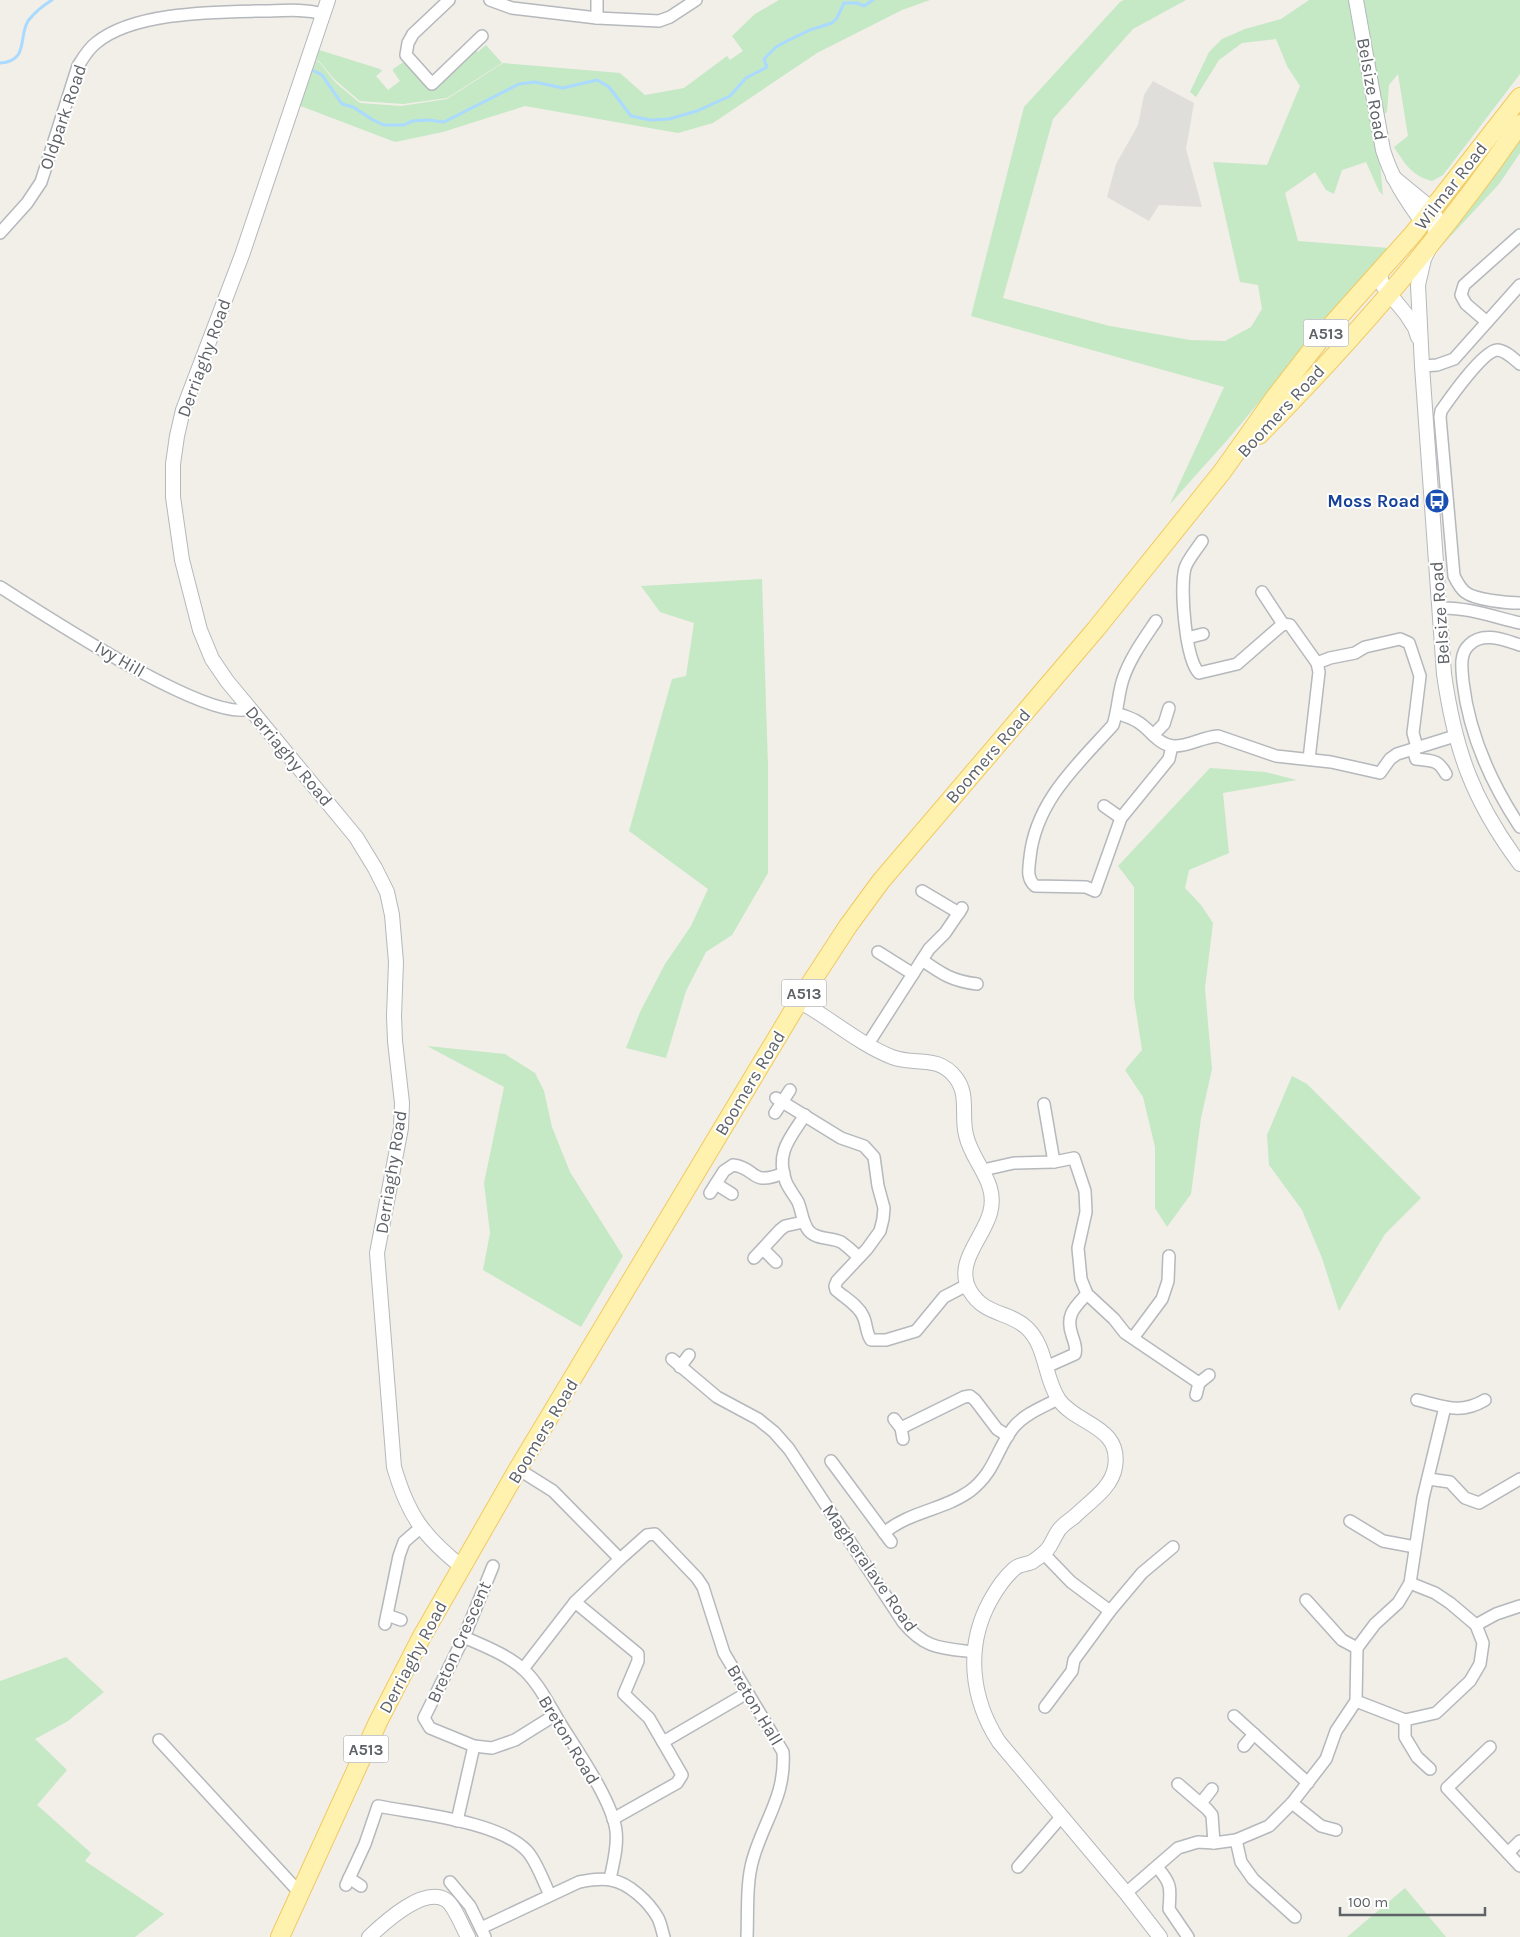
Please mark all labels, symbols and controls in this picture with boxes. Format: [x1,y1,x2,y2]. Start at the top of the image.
street label: Belsize Road [1352,36,1392,142]
street label: Oldpark Road [35,61,91,173]
street label: Wilmar Road [1410,138,1492,234]
street label: Derriaghy Road [172,296,236,420]
road number: A513 [1304,319,1348,346]
street label: Boomers Road [1233,360,1329,462]
bus stop icon: Moss Road [1424,488,1450,514]
place label: Moss Road [1327,490,1420,512]
street label: Belsize Road [1425,560,1455,666]
street label: Ivy Hill [91,636,149,682]
street label: Derriaghy Road [241,701,337,811]
street label: Boomers Road [941,704,1035,808]
road number: A513 [782,980,826,1006]
street label: Boomers Road [710,1026,790,1140]
street label: Derriaghy Road [370,1109,412,1235]
street label: Boomers Road [503,1374,583,1488]
street label: Magheralave Road [818,1500,922,1636]
street label: Breton Crescent [422,1577,496,1706]
street label: Derriaghy Road [374,1597,452,1717]
street label: Breton Hall [722,1660,788,1750]
street label: Breton Road [534,1691,604,1789]
road number: A513 [344,1736,388,1762]
scale bar [1340,1884,1485,1916]
text: 100 m [1348,1893,1388,1911]

